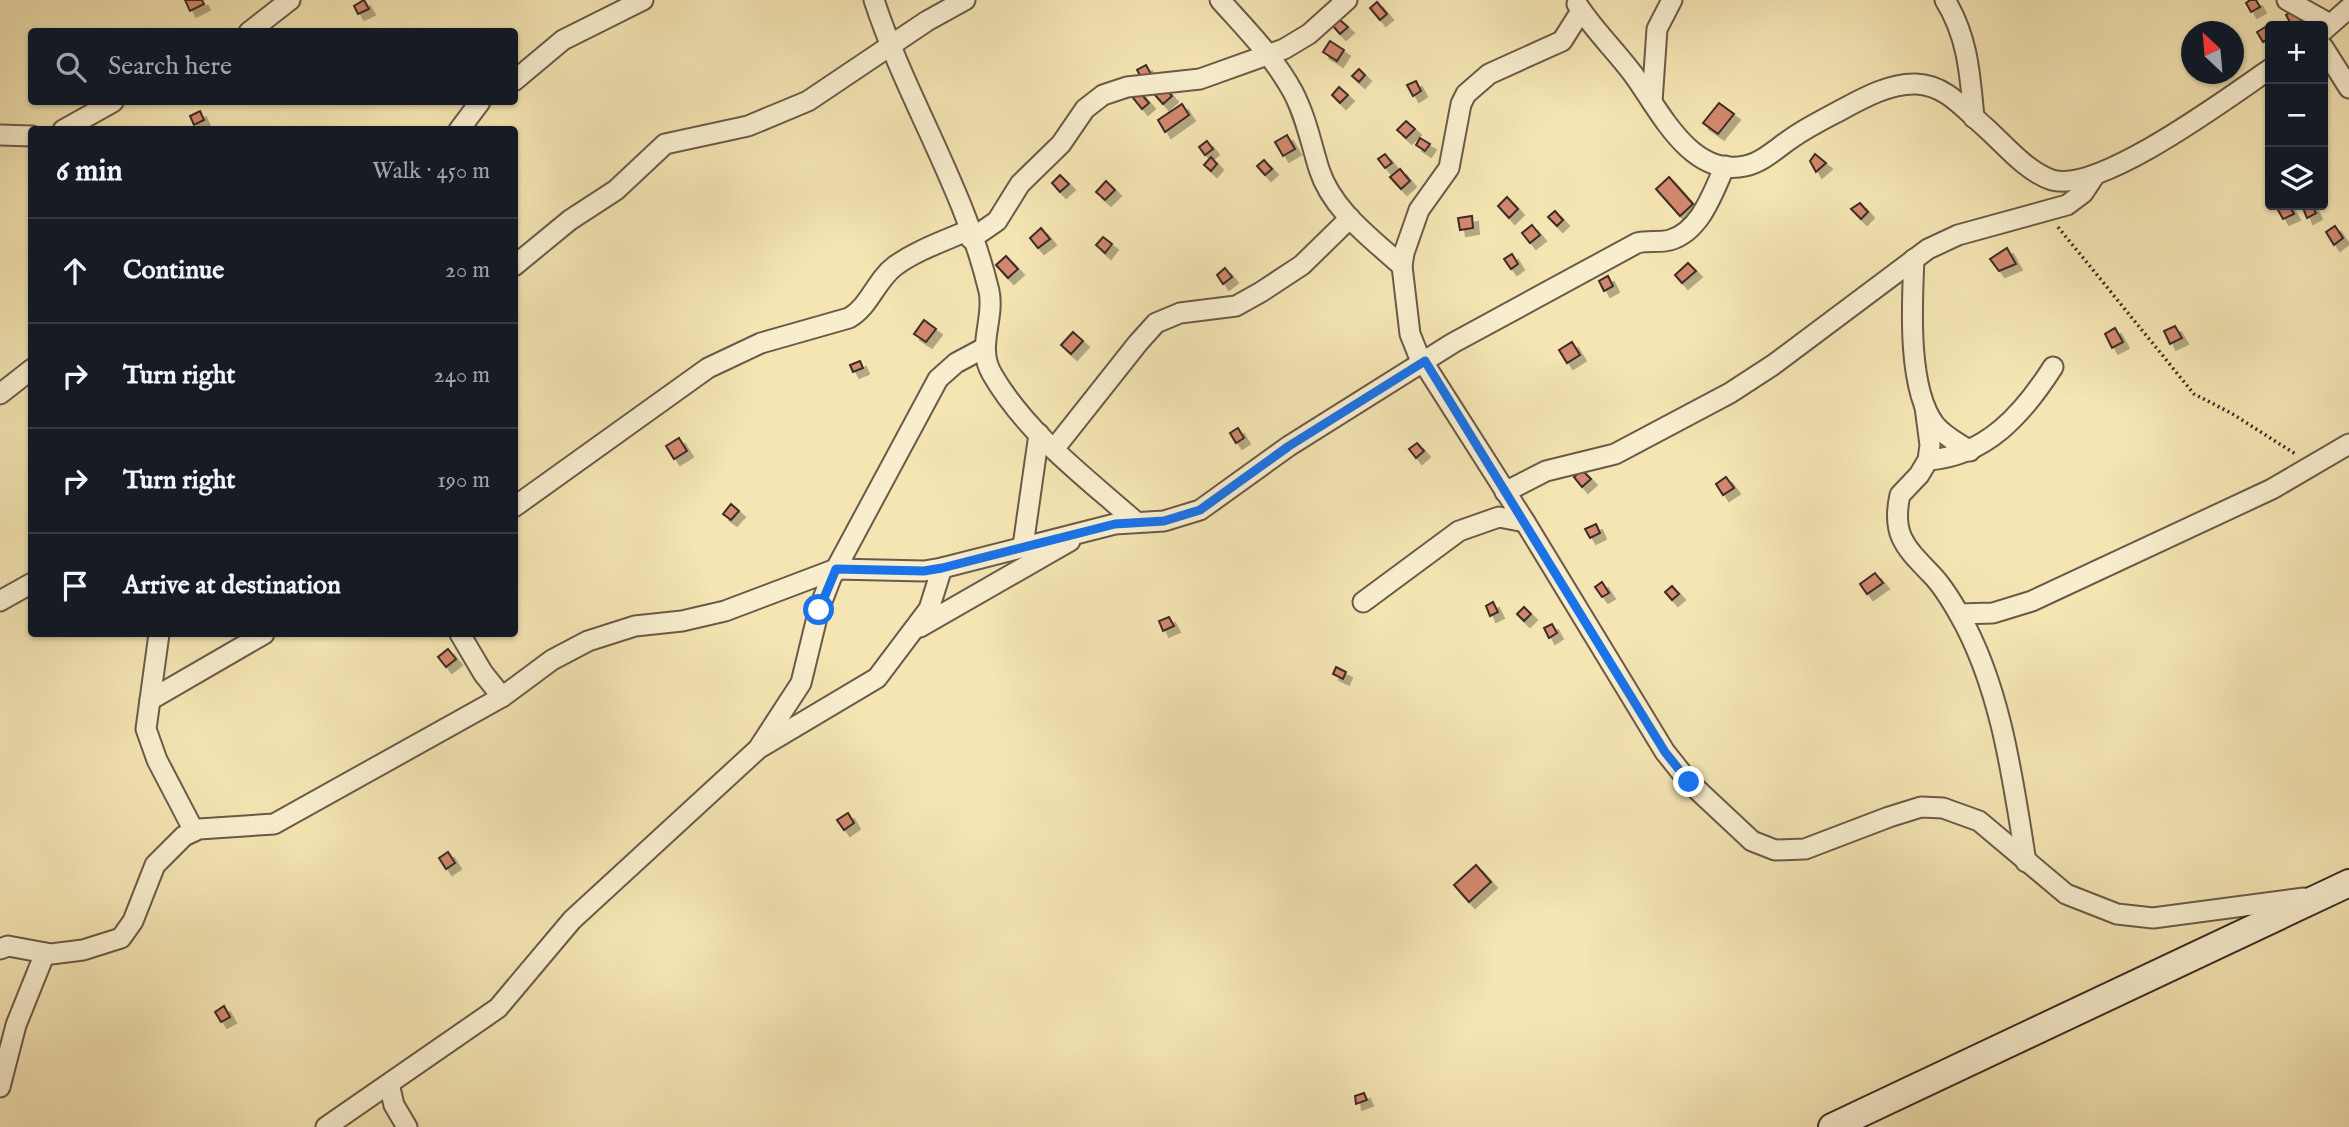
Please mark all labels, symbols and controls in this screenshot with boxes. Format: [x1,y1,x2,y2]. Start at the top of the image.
north arrow [2181,21,2244,84]
map controls [2265,21,2328,210]
button: + [2265,21,2328,84]
search box [28,28,518,105]
icon: search [52,48,90,86]
text: Search here [108,50,232,83]
button: − [2265,84,2328,147]
button: layers [2265,147,2328,210]
text: 6 min [56,153,122,191]
text: Walk · 450 m [372,157,490,186]
icon: ahead [56,252,94,290]
text: Continue [123,254,224,287]
text: 20 m [445,256,490,285]
icon: right [56,357,94,395]
text: Turn right [123,359,236,392]
text: 240 m [434,361,490,390]
icon: right [56,462,94,500]
text: Turn right [123,464,236,497]
text: 190 m [437,466,490,495]
icon: arrive [56,567,94,605]
text: Arrive at destination [123,569,341,602]
route start [803,594,834,625]
route end [1673,766,1704,797]

